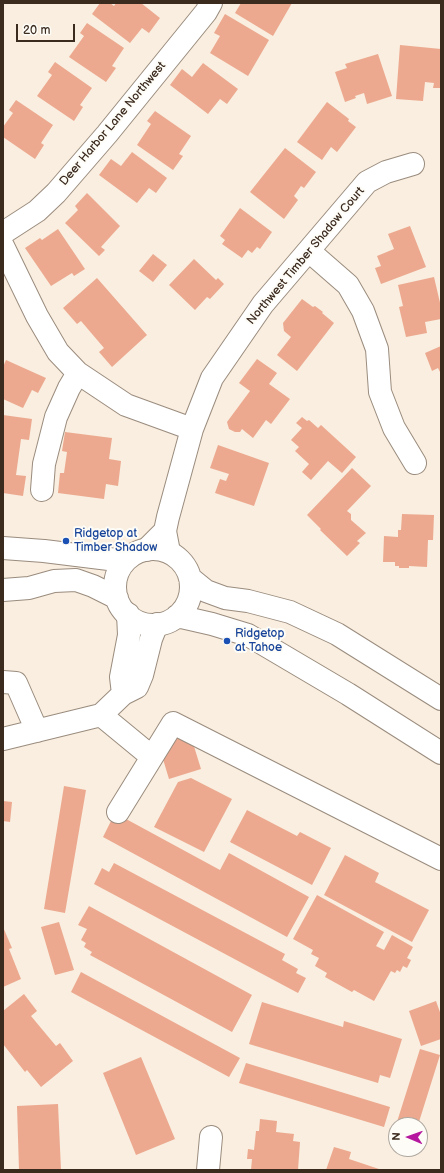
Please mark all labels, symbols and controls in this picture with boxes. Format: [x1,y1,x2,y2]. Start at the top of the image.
scale bar [18,16,77,42]
text: 20 m [23,23,50,38]
street label: Deer Harbor Lane Northwest [57,59,169,189]
street label: Northwest Timber Shadow Court [244,184,368,328]
place label: Ridgetop at Timber Shadow [74,527,157,555]
marker: Ridgetop at Timber Shadow [61,536,71,546]
place label: Ridgetop at Tahoe [235,627,284,655]
marker: Ridgetop at Tahoe [222,636,232,646]
north arrow [388,1117,428,1157]
text: N [390,1132,403,1141]

